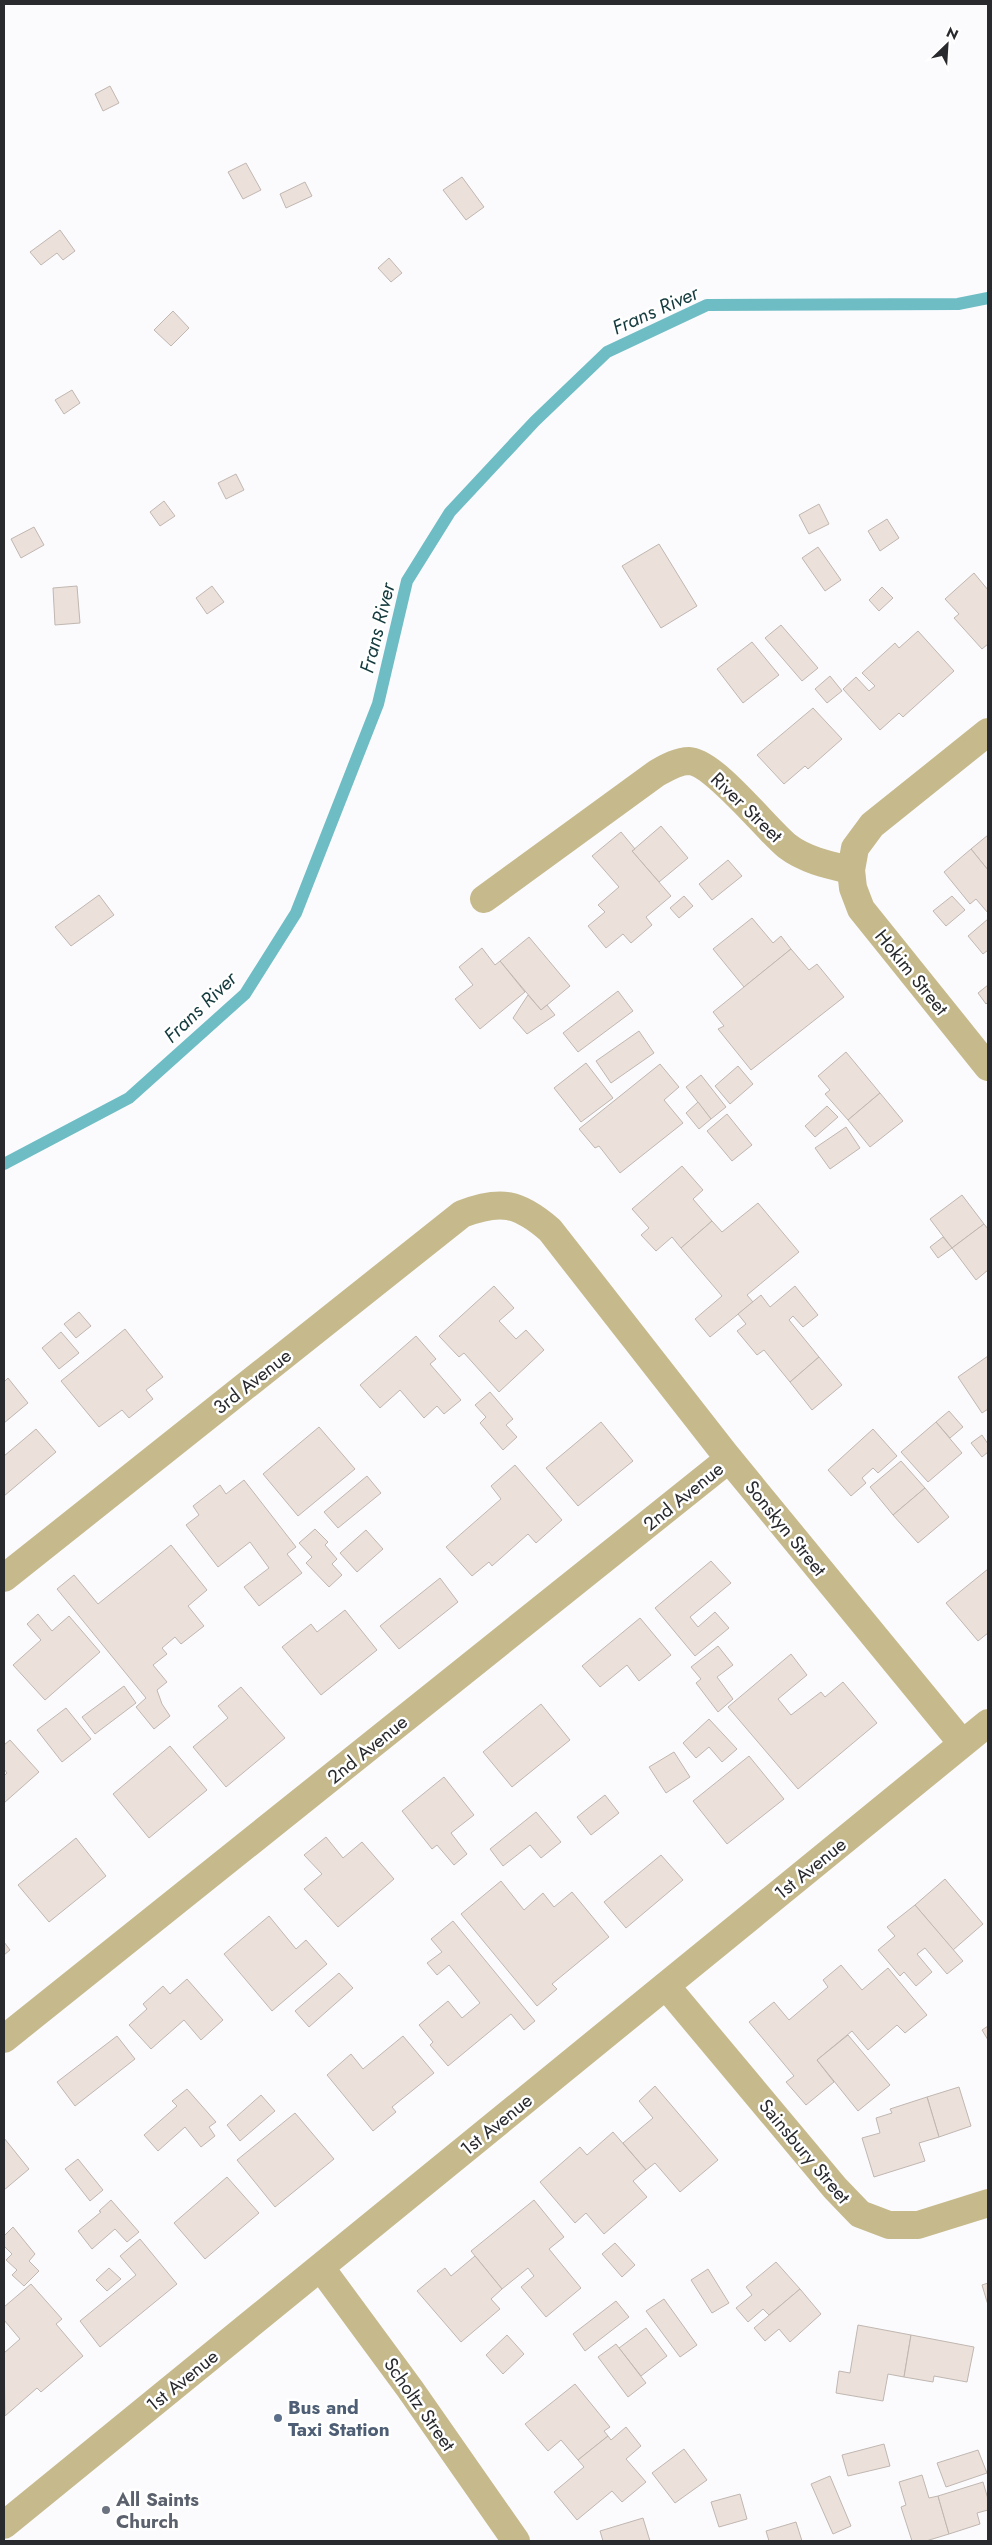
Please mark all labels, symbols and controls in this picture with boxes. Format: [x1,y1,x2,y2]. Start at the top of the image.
north arrow [922,20,972,70]
text: N [943,22,962,45]
water label: Frans River [607,278,704,342]
water label: Frans River [352,579,403,676]
street label: River Street [705,766,789,849]
street label: Hokim Street [869,924,955,1021]
water label: Frans River [157,964,244,1050]
street label: 3rd Avenue [208,1342,297,1421]
street label: 2nd Avenue [637,1455,729,1537]
street label: Sonskyn Street [738,1475,833,1582]
street label: 2nd Avenue [321,1708,413,1790]
street label: 1st Avenue [769,1831,852,1906]
street label: 1st Avenue [455,2087,538,2162]
street label: Sainsbury Street [753,2093,857,2210]
street label: 1st Avenue [141,2343,224,2418]
street label: Scholtz Street [377,2352,462,2457]
place label: Bus and Taxi Station [288,2394,390,2443]
marker: Bus and Taxi Station [272,2412,284,2424]
place label: All Saints Church [115,2486,199,2535]
marker: All Saints Church [100,2504,112,2516]

